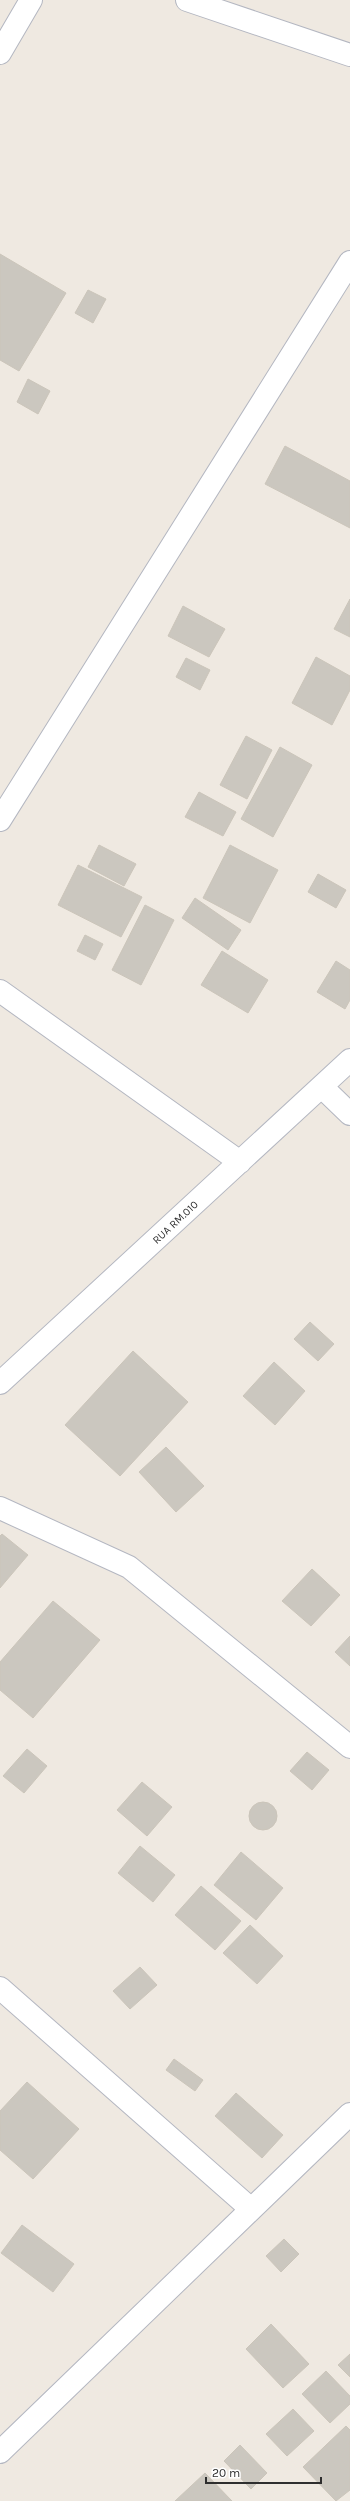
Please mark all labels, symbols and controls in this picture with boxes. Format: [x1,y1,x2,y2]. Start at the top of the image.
street label: RUA RM.010 [150,1198,201,1247]
scale bar [206,2459,321,2485]
text: 20 m [212,2466,240,2480]

